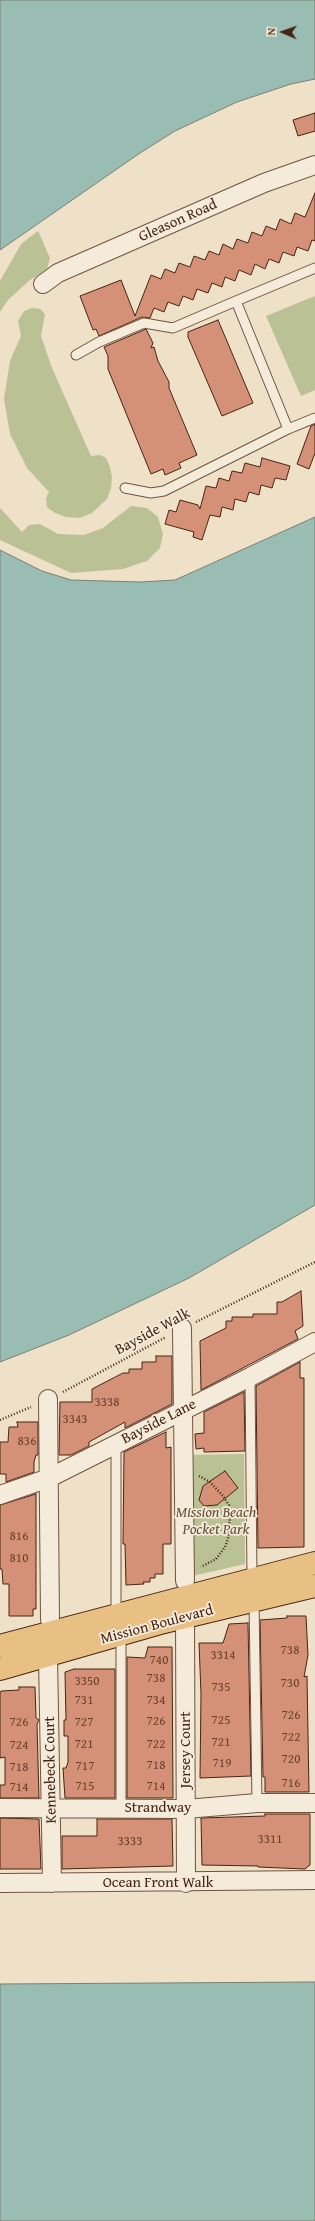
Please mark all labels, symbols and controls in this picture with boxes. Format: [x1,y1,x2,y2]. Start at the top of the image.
north arrow [263,12,303,52]
text: N [263,28,279,36]
street label: Gleason Road [136,196,220,246]
street label: Bayside Walk [112,1305,194,1359]
house number: 3338 [94,1395,120,1411]
street label: Bayside Lane [119,1395,199,1449]
house number: 3343 [62,1412,88,1428]
house number: 836 [18,1434,36,1450]
park label: Mission Beach Pocket Park [176,1504,256,1539]
house number: 816 [10,1529,28,1545]
house number: 810 [10,1551,28,1567]
street label: Mission Boulevard [99,1601,215,1649]
house number: 738 [281,1643,299,1659]
house number: 3314 [210,1648,236,1664]
house number: 740 [150,1653,168,1669]
house number: 738 [147,1671,165,1687]
house number: 3350 [74,1674,100,1690]
house number: 730 [281,1676,299,1692]
house number: 735 [212,1680,230,1696]
house number: 731 [75,1693,93,1709]
house number: 734 [147,1693,165,1709]
house number: 726 [282,1708,300,1724]
street label: Jersey Court [177,1711,195,1789]
house number: 725 [212,1713,230,1729]
house number: 726 [147,1714,165,1730]
house number: 726 [10,1715,28,1731]
house number: 727 [75,1715,93,1731]
street label: Kennebeck Court [41,1716,61,1824]
house number: 722 [282,1730,300,1746]
house number: 721 [212,1735,230,1751]
house number: 721 [75,1737,93,1753]
house number: 722 [147,1737,165,1753]
house number: 724 [10,1738,28,1754]
house number: 720 [282,1752,300,1768]
house number: 719 [213,1756,231,1772]
house number: 718 [147,1758,165,1774]
house number: 717 [76,1759,94,1775]
house number: 718 [10,1760,28,1776]
house number: 716 [282,1776,300,1792]
house number: 715 [76,1779,94,1795]
house number: 714 [147,1779,165,1795]
house number: 714 [10,1780,28,1796]
street label: Strandway [124,1799,192,1817]
house number: 3311 [257,1832,283,1848]
house number: 3333 [117,1834,143,1850]
street label: Ocean Front Walk [103,1874,213,1892]

